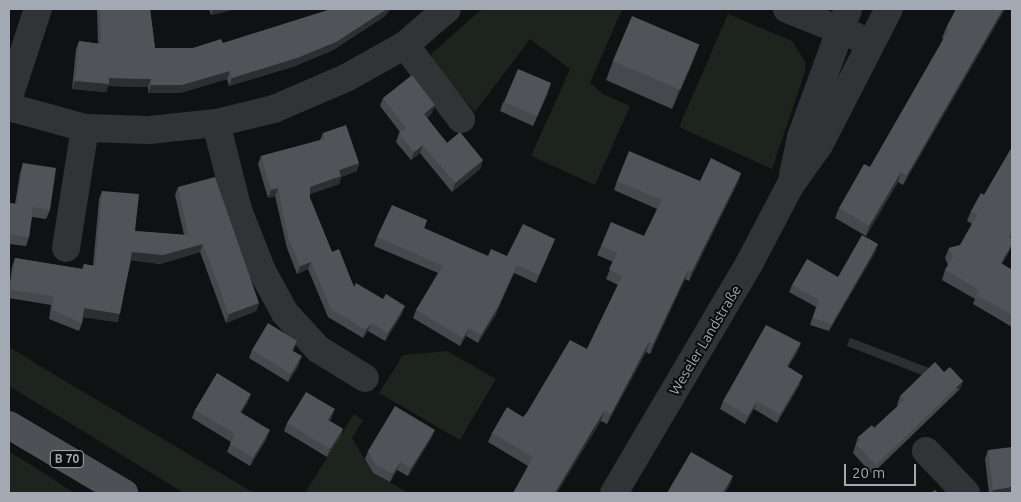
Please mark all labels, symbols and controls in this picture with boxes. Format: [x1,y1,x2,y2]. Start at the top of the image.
street label: Weseler Landstraße [666,282,744,398]
road number: B 70 [50,449,84,468]
scale bar [846,454,918,486]
text: 20 m [852,464,885,481]

